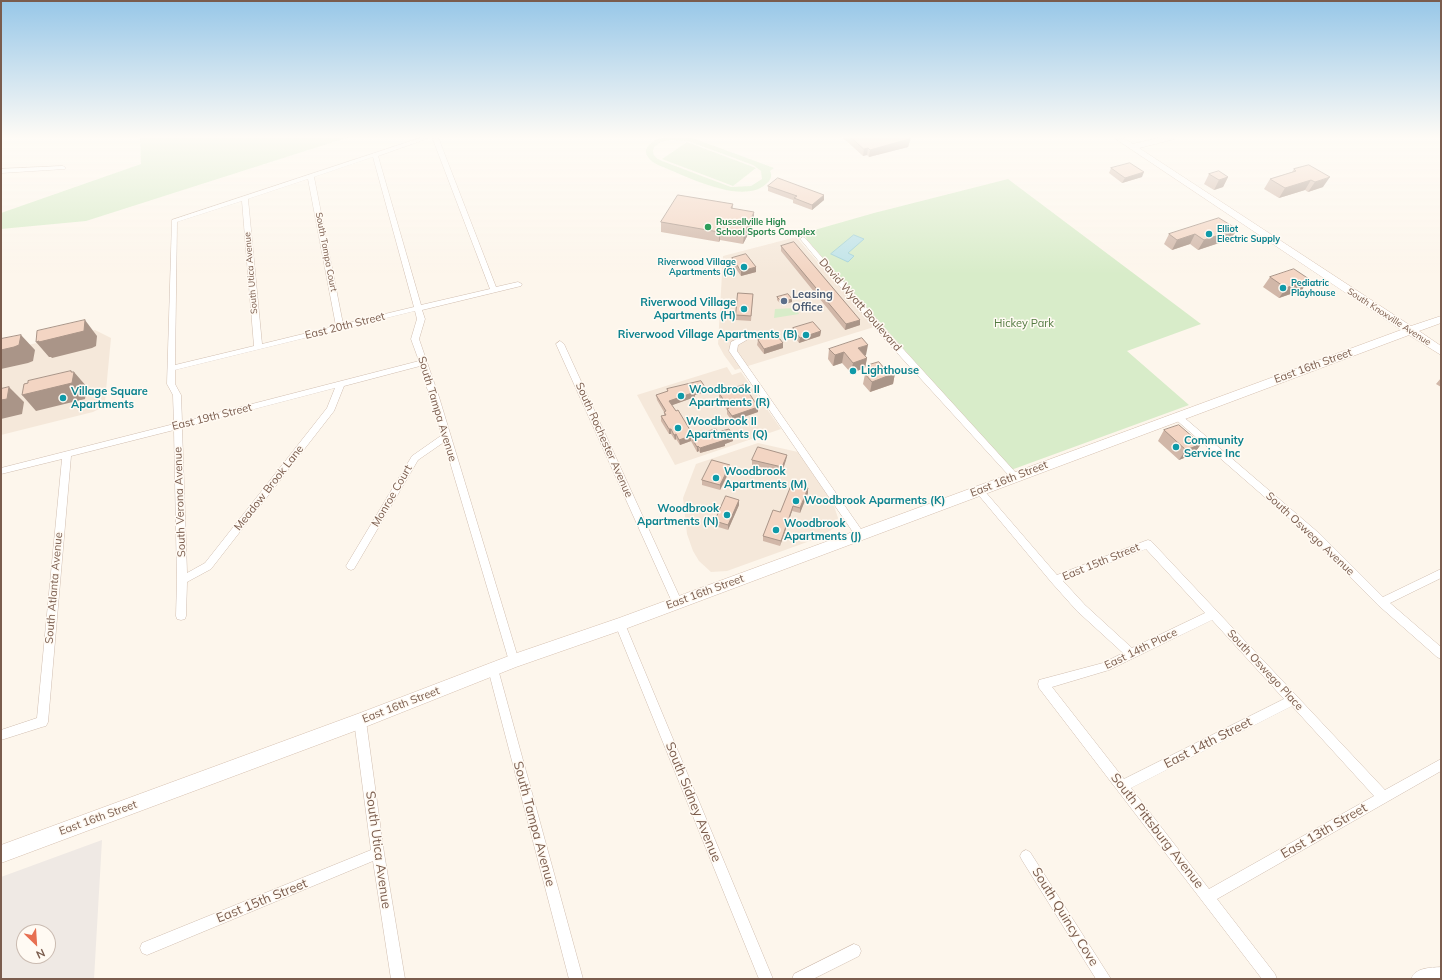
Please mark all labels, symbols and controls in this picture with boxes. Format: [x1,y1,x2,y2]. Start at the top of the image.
street label: South Tampa Court [313,211,339,293]
place label: Russellville High School Sports Complex [716,217,815,238]
marker: Russellville High School Sports Complex [703,222,713,232]
place label: Elliot Electric Supply [1217,224,1280,245]
marker: Elliot Electric Supply [1204,229,1214,239]
street label: South Utica Avenue [242,232,260,314]
street label: David Wyatt Boulevard [816,256,904,354]
place label: Riverwood Village Apartments (G) [658,257,736,278]
marker: Riverwood Village Apartments (G) [739,262,749,272]
place label: Pediatric Playhouse [1291,278,1335,299]
marker: Pediatric Playhouse [1278,283,1288,293]
street label: South Knoxville Avenue [1345,286,1433,348]
place label: Leasing Office [792,288,833,314]
place label: Riverwood Village Apartments (H) [640,296,736,322]
marker: Leasing Office [779,296,789,306]
marker: Riverwood Village Apartments (H) [739,304,749,314]
street label: East 20th Street [304,310,386,342]
park label: Hickey Park [994,317,1054,331]
place label: Riverwood Village Apartments (B) [618,328,798,342]
marker: Riverwood Village Apartments (B) [801,330,811,340]
street label: East 16th Street [1272,346,1354,386]
street label: South Tampa Avenue [415,355,459,463]
place label: Lighthouse [861,364,919,378]
marker: Lighthouse [848,366,858,376]
street label: South Rochester Avenue [573,380,635,500]
place label: Woodbrook II Apartments (R) [689,383,770,409]
place label: Village Square Apartments [71,385,148,411]
marker: Woodbrook II Apartments (R) [676,391,686,401]
marker: Village Square Apartments [58,393,68,403]
street label: East 19th Street [171,401,253,433]
place label: Woodbrook II Apartments (Q) [686,415,768,441]
marker: Woodbrook II Apartments (Q) [673,423,683,433]
place label: Community Service Inc [1184,434,1244,460]
marker: Community Service Inc [1171,442,1181,452]
street label: Meadow Brook Lane [232,443,306,533]
street label: South Verona Avenue [171,447,189,557]
street label: East 16th Street [968,458,1050,500]
street label: Monroe Court [369,463,415,529]
place label: Woodbrook Apartments (M) [724,465,807,491]
marker: Woodbrook Apartments (M) [711,473,721,483]
street label: South Oswego Avenue [1263,490,1357,578]
place label: Woodbrook Aparments (K) [804,494,945,508]
marker: Woodbrook Aparments (K) [791,496,801,506]
place label: Woodbrook Apartments (N) [637,502,719,528]
marker: Woodbrook Apartments (N) [722,510,732,520]
place label: Woodbrook Apartments (J) [784,517,862,543]
marker: Woodbrook Apartments (J) [771,525,781,535]
street label: South Atlanta Avenue [43,532,65,644]
street label: East 15th Street [1061,541,1141,583]
street label: East 16th Street [664,572,746,612]
street label: East 14th Place [1103,626,1179,672]
street label: South Oswego Place [1224,627,1306,713]
street label: East 16th Street [360,684,442,726]
street label: East 14th Street [1161,714,1255,772]
street label: South Sidney Avenue [662,740,724,864]
street label: South Tampa Avenue [510,760,558,888]
street label: South Pittsburg Avenue [1107,770,1207,892]
street label: South Utica Avenue [362,790,394,910]
street label: East 16th Street [57,798,139,838]
street label: East 13th Street [1278,800,1370,862]
street label: South Quincy Cove [1028,865,1102,969]
street label: East 15th Street [214,876,310,926]
north arrow [16,924,56,964]
text: N [34,946,47,962]

